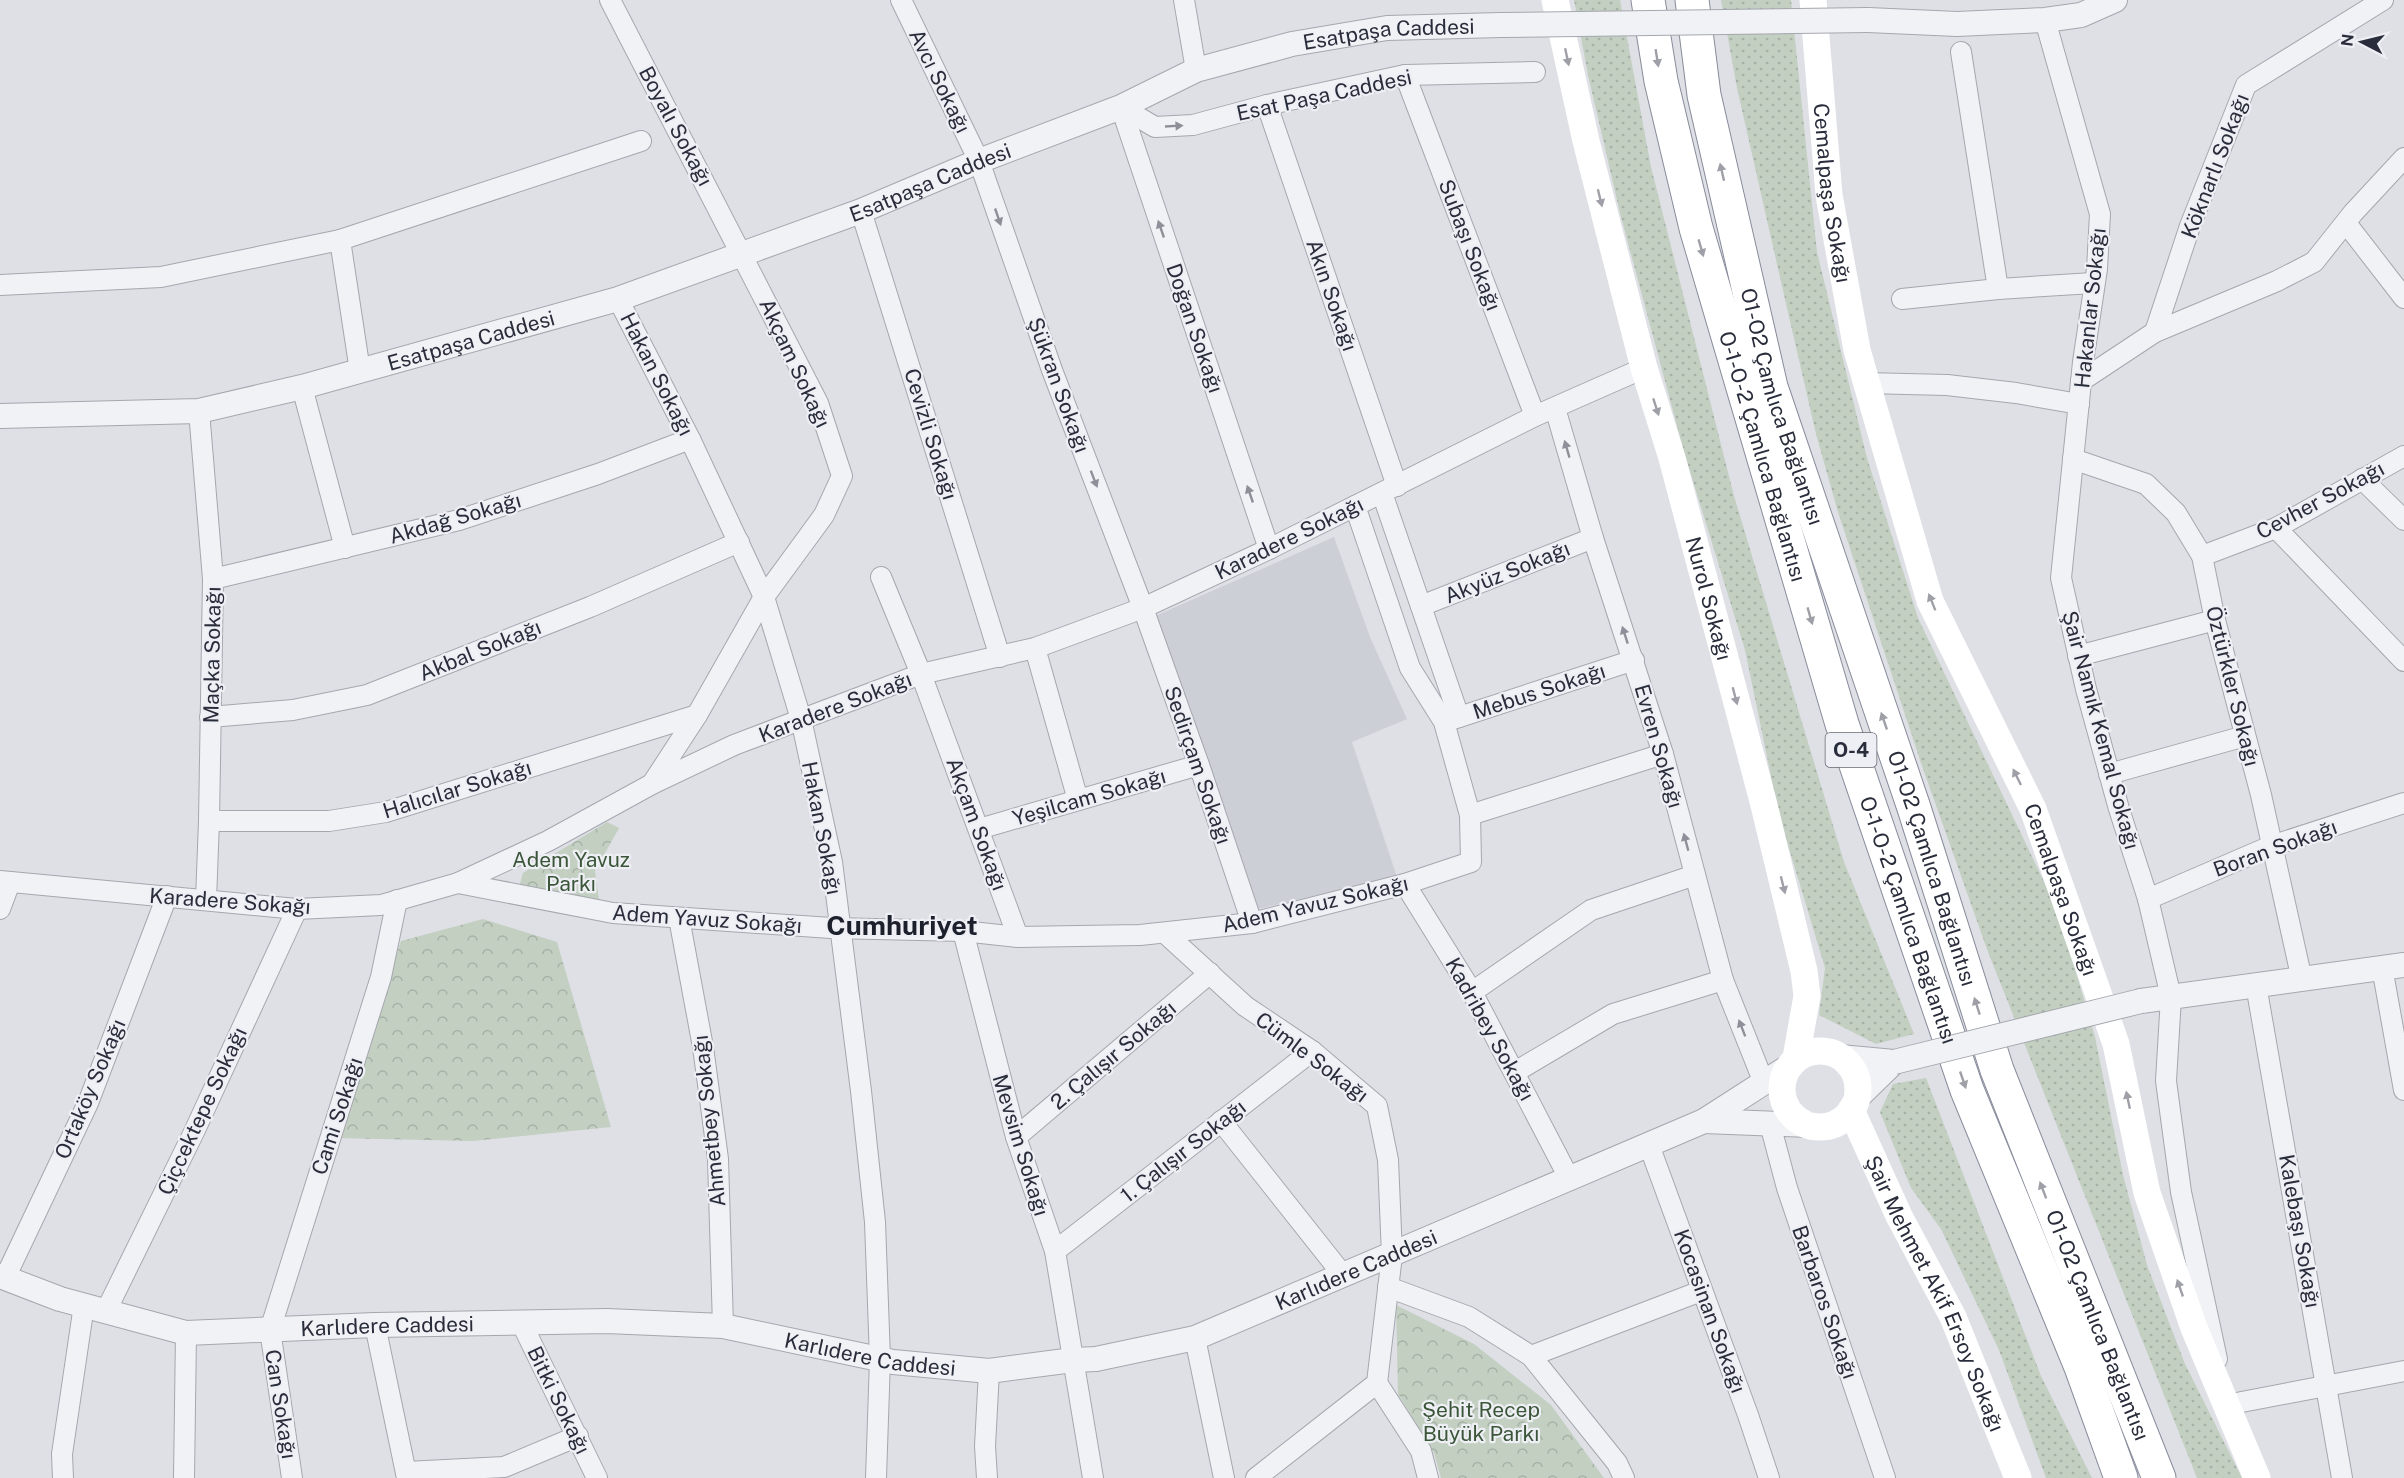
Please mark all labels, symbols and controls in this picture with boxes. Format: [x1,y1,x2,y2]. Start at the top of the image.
north arrow [2332,12,2392,72]
street label: Esatpaşa Caddesi [1301,13,1475,54]
street label: Avcı Sokağı [904,25,976,137]
text: N [2337,33,2358,48]
one-way arrow [1563,48,1572,67]
one-way arrow [1653,48,1662,67]
street label: Boyalı Sokağı [634,62,718,190]
street label: Esat Paşa Caddesi [1234,64,1414,126]
street label: Köknarlı Sokağı [2176,90,2254,242]
street label: Cemalpaşa Sokağı [1809,102,1857,285]
one-way arrow [1165,121,1184,130]
street label: Esatpaşa Caddesi [846,138,1014,227]
one-way arrow [1717,163,1726,182]
street label: Subaşı Sokağı [1434,176,1506,314]
one-way arrow [1596,189,1605,207]
one-way arrow [994,208,1004,226]
one-way arrow [1156,220,1166,238]
street label: Hakanlar Sokağı [2069,226,2111,390]
street label: Akın Sokağı [1301,236,1363,354]
one-way arrow [1697,239,1706,257]
street label: Doğan Sokağı [1161,260,1229,396]
street label: O1-O2 Çamlıca Bağlantısı [1736,286,1829,528]
street label: Akçam Sokağı [754,294,836,432]
street label: Esatpaşa Caddesi [384,305,557,375]
street label: Hakan Sokağı [615,308,699,440]
street label: Şükran Sokağı [1023,314,1095,456]
street label: O-1-O-2 Çamlıca Bağlantısı [1714,328,1812,584]
street label: Cevizli Sokağı [899,365,963,503]
one-way arrow [1652,398,1661,416]
one-way arrow [1562,440,1571,458]
street label: Cevher Sokağı [2252,456,2388,544]
one-way arrow [1089,470,1099,488]
one-way arrow [1245,484,1255,502]
street label: Akdağ Sokağı [386,487,524,549]
street label: Karadere Sokağı [1211,491,1367,585]
street label: Nurol Sokağı [1681,534,1738,663]
street label: Akyüz Sokağı [1441,536,1573,608]
street label: Maçka Sokağı [198,586,226,724]
one-way arrow [1927,593,1936,611]
street label: Öztürkler Sokağı [2201,603,2265,769]
one-way arrow [1806,607,1815,625]
street label: Şair Namık Kemal Sokağı [2057,608,2145,852]
street label: Akbal Sokağı [415,614,545,686]
one-way arrow [1620,626,1630,644]
street label: Mebus Sokağı [1470,658,1608,724]
street label: Karadere Sokağı [755,666,915,748]
street label: Evren Sokağı [1629,681,1689,811]
street label: Sedirçam Sokağı [1159,683,1237,847]
one-way arrow [1731,687,1740,705]
one-way arrow [1879,712,1889,730]
road number: O-4 [1826,733,1876,767]
street label: O1-O2 Çamlıca Bağlantısı [1883,747,1982,989]
street label: Akçam Sokağı [941,754,1013,894]
street label: Halıcılar Sokağı [380,755,534,823]
street label: Hakan Sokağı [797,759,847,897]
street label: Yeşilcam Sokağı [1009,763,1169,831]
one-way arrow [2013,769,2022,786]
street label: O-1-O-2 Çamlıca Bağlantısı [1855,793,1963,1047]
street label: Cemalpaşa Sokağı [2019,800,2103,979]
street label: Boran Sokağı [2210,814,2340,882]
one-way arrow [1681,833,1690,851]
park label: Adem Yavuz Parkı [512,847,630,896]
street label: Adem Yavuz Sokağı [1220,870,1410,938]
one-way arrow [1779,876,1789,894]
street label: Karadere Sokağı [148,883,312,919]
street label: Adem Yavuz Sokağı [611,900,803,938]
district label: Cumhuriyet [826,909,978,941]
street label: Kadribey Sokağı [1440,953,1540,1105]
street label: 2. Çalışır Sokağı [1045,995,1181,1115]
one-way arrow [1972,997,1981,1015]
street label: Cümle Sokağı [1251,1006,1373,1108]
street label: Ortaköy Sokağı [49,1015,131,1163]
one-way arrow [1737,1019,1747,1037]
street label: Çiçcektepe Sokağı [152,1023,252,1199]
street label: Ahmetbey Sokağı [688,1034,730,1208]
street label: Cami Sokağı [306,1054,368,1178]
street label: Mevsim Sokağı [988,1071,1054,1219]
one-way arrow [1959,1071,1969,1089]
one-way arrow [2123,1090,2132,1109]
street label: 1. Çalışır Sokağı [1115,1094,1251,1208]
street label: Şair Mehmet Akif Ersoy Sokağı [1861,1151,2010,1435]
street label: Kalebaşı Sokağı [2274,1152,2326,1310]
one-way arrow [2038,1181,2048,1199]
street label: O1-O2 Çamlıca Bağlantısı [2041,1206,2155,1444]
street label: Barbaros Sokağı [1787,1222,1863,1382]
street label: Karlıdere Caddesi [1271,1224,1440,1315]
street label: Kocasinan Sokağı [1669,1226,1751,1396]
one-way arrow [2174,1279,2184,1297]
street label: Karlıdere Caddesi [300,1311,474,1341]
street label: Karlıdere Caddesi [782,1327,957,1380]
street label: Bitki Sokağı [522,1342,596,1458]
street label: Can Sokağı [260,1348,302,1460]
park label: Şehit Recep Büyük Parkı [1422,1397,1540,1446]

